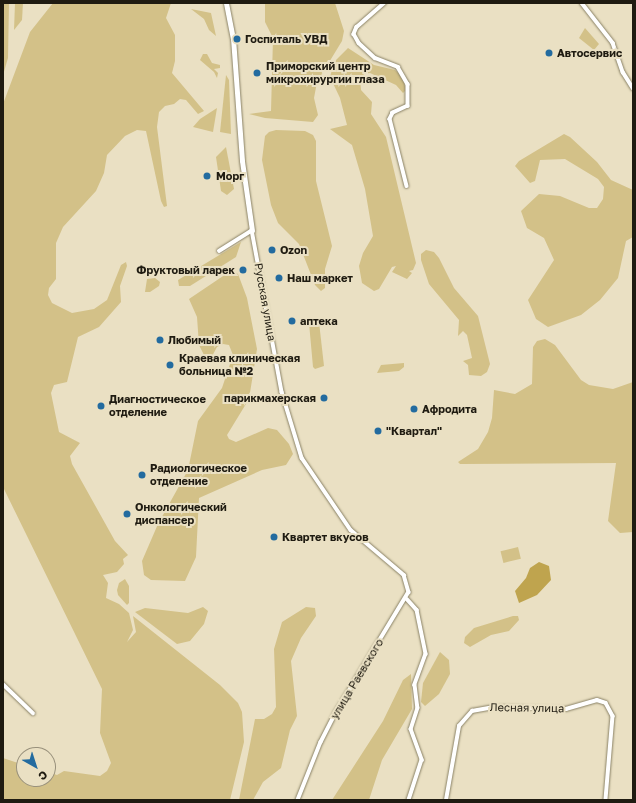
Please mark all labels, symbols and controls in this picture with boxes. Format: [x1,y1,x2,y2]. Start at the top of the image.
place label: Госпиталь УВД [245,32,328,46]
marker: Госпиталь УВД [232,34,242,44]
place label: Автосервис [557,46,622,60]
marker: Автосервис [544,48,554,58]
place label: Приморский центр микрохирургии глаза [266,60,385,86]
marker: Приморский центр микрохирургии глаза [251,67,263,79]
place label: Морг [216,169,244,183]
marker: Морг [201,170,213,182]
place label: Ozon [280,243,307,257]
marker: Ozon [267,245,277,255]
street label: Русская улица [252,262,278,342]
place label: Фруктовый ларек [136,263,235,277]
marker: Фруктовый ларек [238,265,248,275]
place label: Наш маркет [287,271,353,285]
marker: Наш маркет [274,273,284,283]
place label: аптека [300,314,338,328]
marker: аптека [287,316,297,326]
place label: Любимый [168,333,221,347]
marker: Любимый [155,335,165,345]
place label: Краевая клиническая больница №2 [179,352,300,378]
marker: Краевая клиническая больница №2 [164,359,176,371]
place label: парикмахерская [224,391,316,405]
place label: Диагностическое отделение [109,393,206,419]
marker: парикмахерская [319,393,329,403]
marker: Диагностическое отделение [96,401,106,411]
place label: Афродита [422,402,477,416]
marker: Афродита [409,404,419,414]
place label: "Квартал" [386,424,442,438]
marker: "Квартал" [373,426,383,436]
place label: Радиологическое отделение [150,462,247,488]
marker: Радиологическое отделение [137,470,147,480]
place label: Онкологический диспансер [135,501,227,527]
marker: Онкологический диспансер [122,509,132,519]
place label: Квартет вкусов [282,530,369,544]
marker: Квартет вкусов [269,532,279,542]
street label: улица Раевского [328,636,386,722]
street label: Лесная улица [490,701,564,715]
north arrow [16,747,56,787]
text: С [36,768,50,783]

